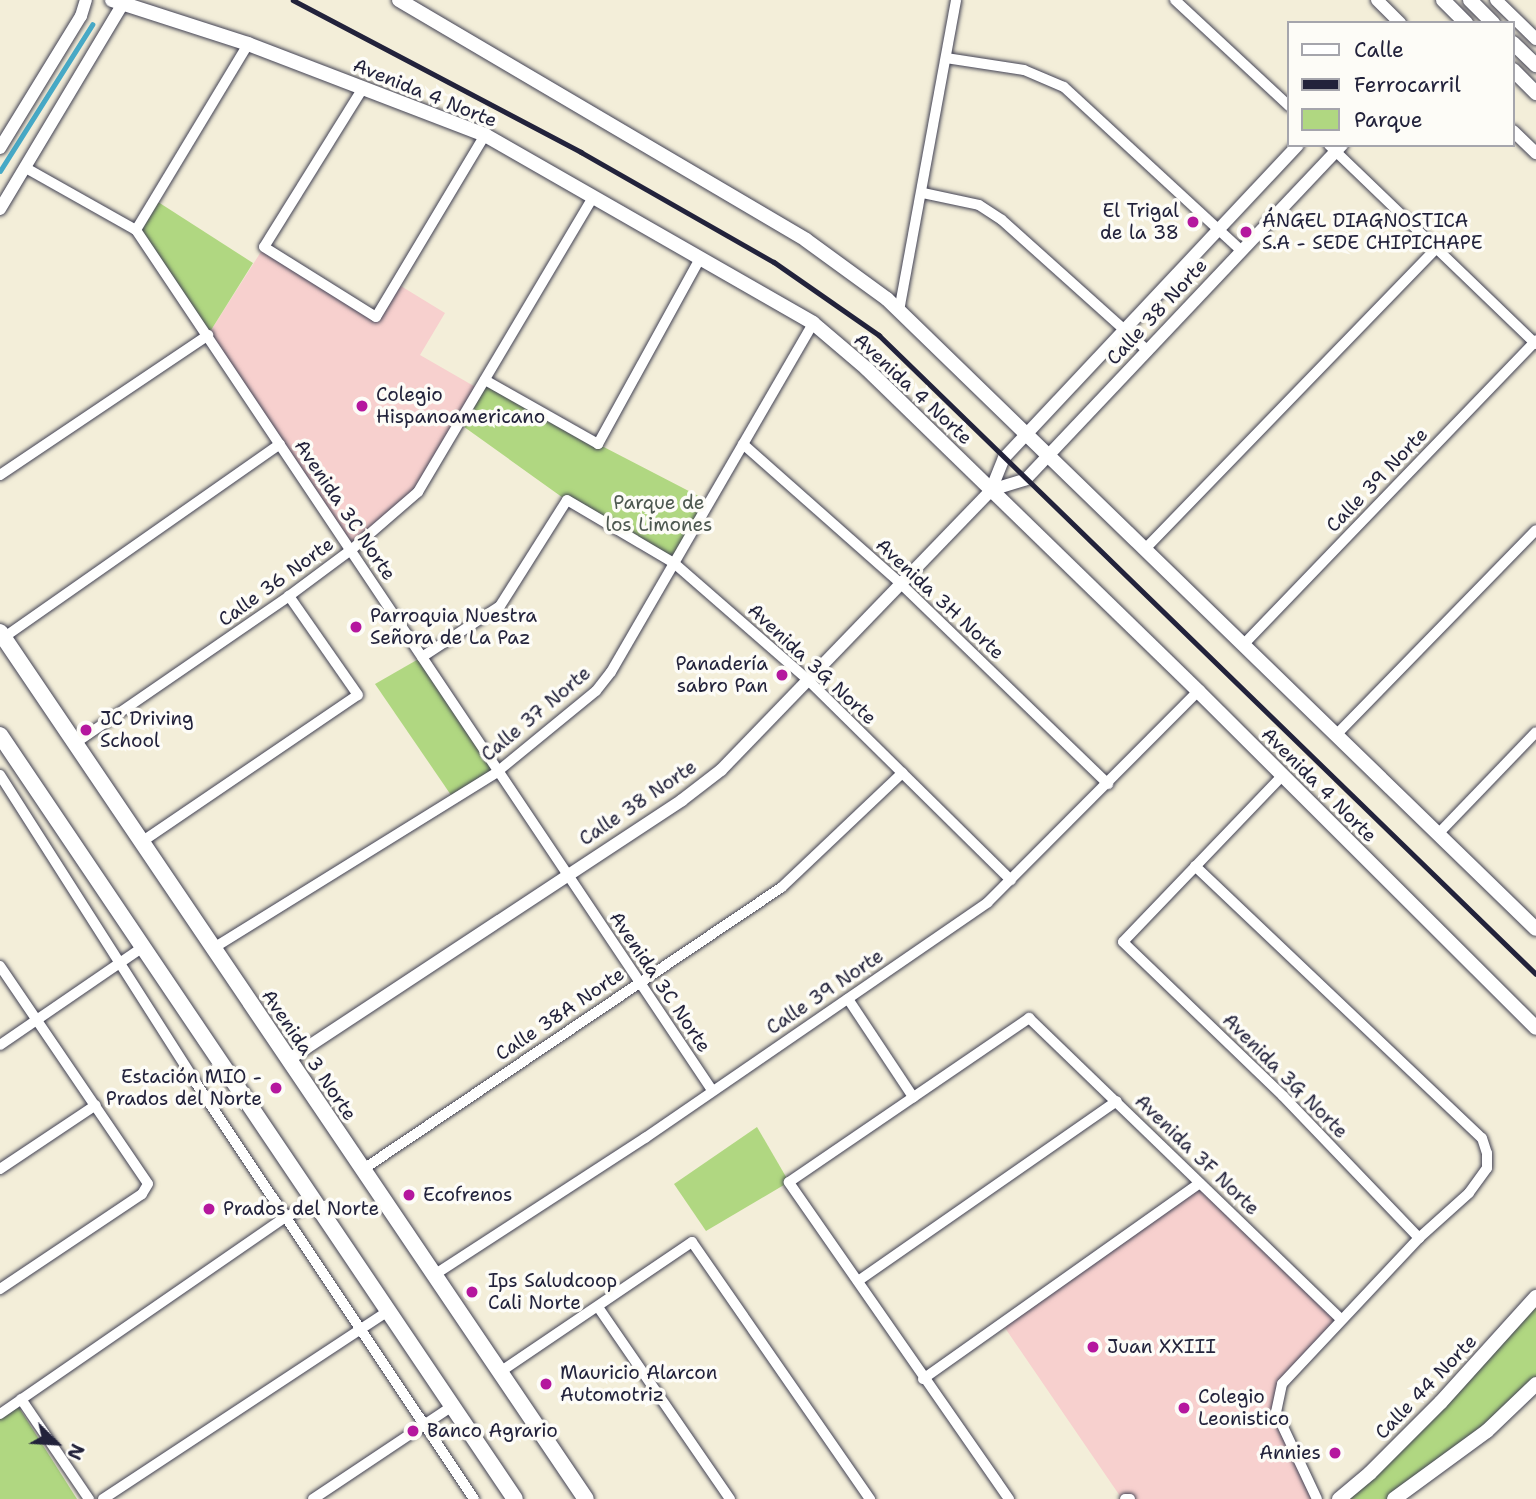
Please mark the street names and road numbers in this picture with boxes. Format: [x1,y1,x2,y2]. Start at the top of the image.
street label: Avenida 4 Norte [350,54,500,132]
street label: Calle 38 Norte [1102,254,1212,370]
street label: Avenida 4 Norte [849,328,977,450]
street label: Calle 39 Norte [1322,423,1432,537]
street label: Avenida 3C Norte [289,435,401,585]
street label: Calle 36 Norte [214,533,338,631]
street label: Avenida 3H Norte [871,534,1009,664]
street label: Avenida 3G Norte [743,599,881,729]
street label: Calle 37 Norte [477,662,595,766]
street label: Avenida 4 Norte [1257,723,1381,847]
street label: Calle 38 Norte [575,755,701,851]
street label: Avenida 3C Norte [604,907,716,1057]
street label: Calle 39 Norte [762,944,888,1040]
street label: Calle 38A Norte [491,962,629,1066]
street label: Avenida 3 Norte [257,985,361,1125]
street label: Avenida 3G Norte [1218,1009,1352,1143]
street label: Avenida 3F Norte [1130,1090,1264,1220]
street label: Calle 44 Norte [1370,1330,1482,1444]

